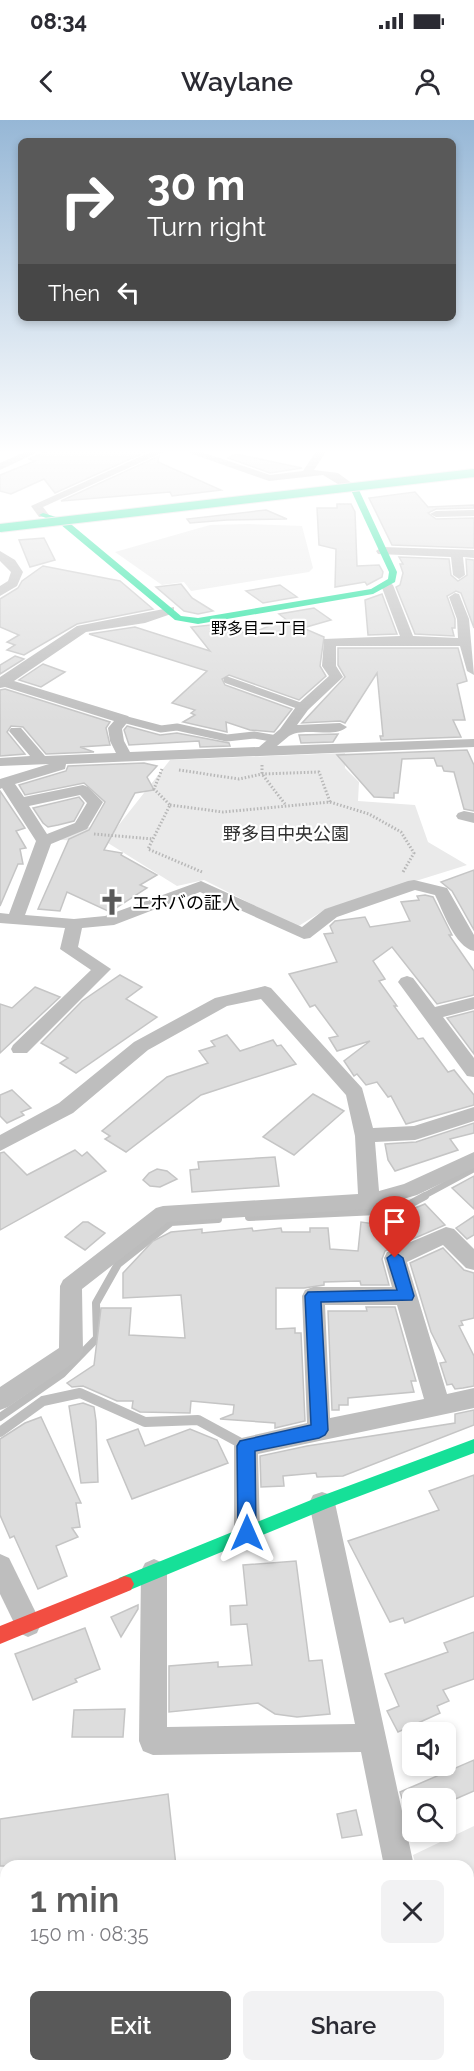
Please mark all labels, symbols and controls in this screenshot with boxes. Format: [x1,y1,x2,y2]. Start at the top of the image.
text: 08:34 [30,8,87,34]
icon: back [30,65,63,98]
icon: person [411,65,444,98]
text: Waylane [181,66,293,97]
text: 30 m [147,161,245,210]
icon: right [48,162,126,240]
text: Turn right [147,211,266,242]
icon: left [112,276,145,309]
text: Then [48,280,100,306]
district label: 野多目二丁目 [211,619,307,638]
park label: 野多目中央公園 [223,823,349,844]
church icon: エホバの証人 [97,887,127,917]
place label: エホバの証人 [132,892,240,913]
pin [369,1196,420,1258]
icon: arrive [378,1205,411,1238]
position arrow [215,1501,279,1565]
map controls [402,1722,456,1842]
button: sound [402,1722,456,1776]
button: search [402,1788,456,1842]
text: 1 min [30,1878,119,1920]
button: close [381,1880,444,1943]
text: 150 m · 08:35 [30,1922,149,1946]
button: Exit [30,1991,231,2060]
button: Share [243,1991,444,2060]

